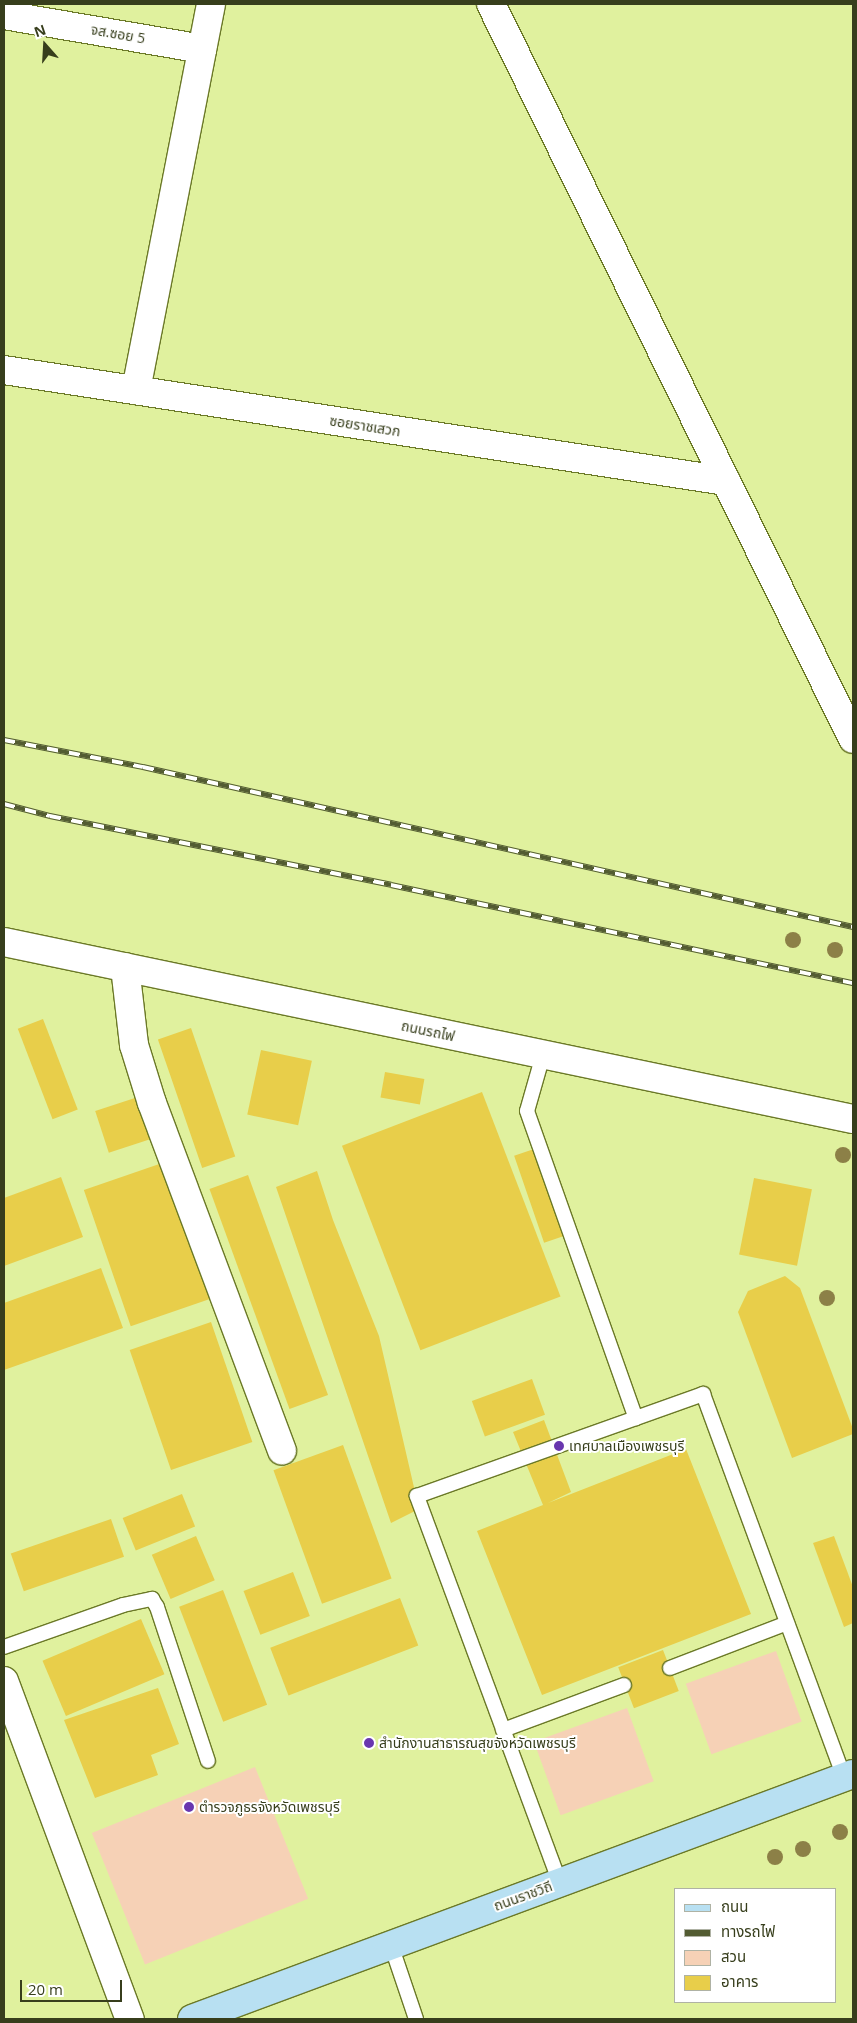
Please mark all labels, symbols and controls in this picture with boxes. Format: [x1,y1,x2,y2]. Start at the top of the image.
north arrow [20,20,70,70]
text: N [31,20,48,41]
street label: จส.ซอย 5 [90,21,146,47]
street label: ซอยราชเสวก [328,412,402,440]
street label: ถนนรถไฟ [400,1017,456,1045]
place label: เทศบาลเมืองเพชรบุรี [569,1438,684,1454]
marker: เทศบาลเมืองเพชรบุรี [553,1440,565,1452]
place label: สำนักงานสาธารณสุขจังหวัดเพชรบุรี [379,1735,576,1751]
marker: สำนักงานสาธารณสุขจังหวัดเพชรบุรี [363,1737,375,1749]
place label: ตำรวจภูธรจังหวัดเพชรบุรี [199,1799,340,1815]
marker: ตำรวจภูธรจังหวัดเพชรบุรี [183,1801,195,1813]
street label: ถนนราชวิถี [491,1878,555,1914]
legend [674,1888,837,2003]
text: ถนน [721,1896,748,1916]
text: ทางรถไฟ [721,1921,775,1941]
text: สวน [721,1946,746,1966]
scale bar [22,1970,125,2002]
text: อาคาร [721,1971,758,1991]
text: 20 m [28,1979,63,1999]

